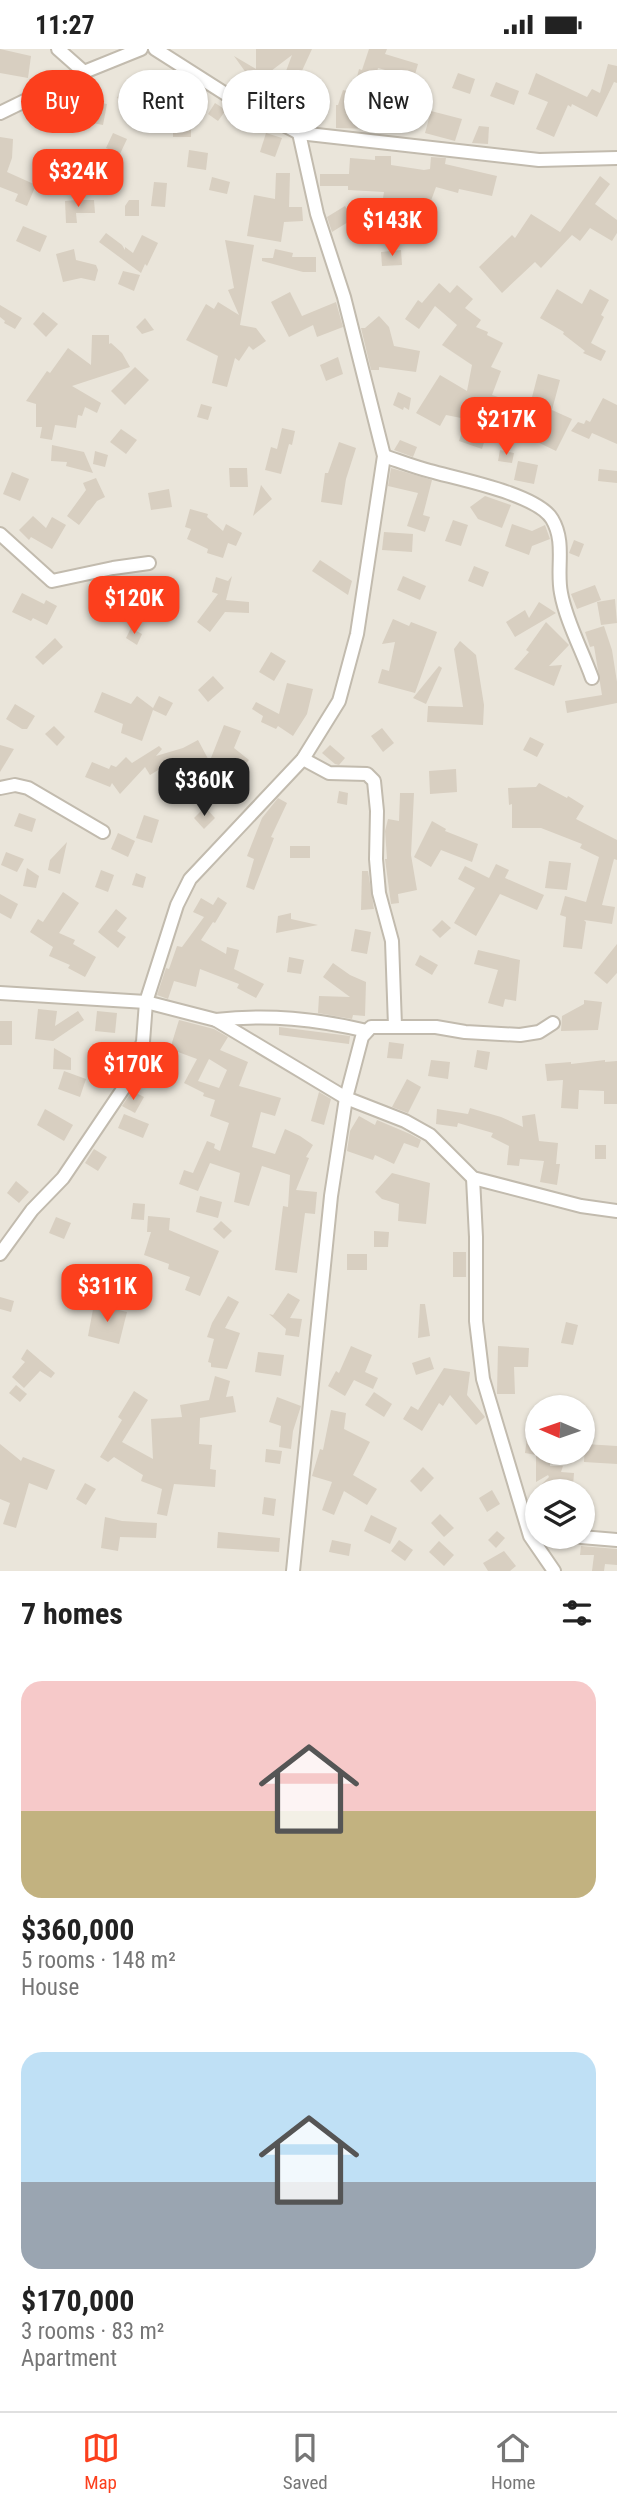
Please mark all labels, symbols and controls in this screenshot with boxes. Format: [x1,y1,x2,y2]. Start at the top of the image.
text: 11:27 [35,10,95,40]
chip: Buy [21,70,104,133]
chip: Rent [118,70,208,133]
chip: Filters [222,70,330,133]
chip: New [344,70,433,133]
pin: $324K [29,149,127,209]
text: $324K [48,158,108,185]
pin: $143K [343,199,441,258]
text: $143K [362,207,422,234]
pin: $217K [457,397,555,457]
text: $217K [476,406,536,433]
pin: $120K [85,577,183,636]
text: $120K [104,585,164,612]
pin: $360K [155,759,253,818]
text: $360K [174,767,234,794]
pin: $170K [84,1042,182,1102]
text: $170K [103,1051,163,1078]
pin: $311K [58,1265,156,1324]
text: $311K [77,1273,137,1300]
north arrow [525,1395,595,1465]
map controls [525,1395,595,1549]
button: layers [525,1479,595,1549]
icon: filters [558,1594,596,1632]
text: 7 homes [21,1596,123,1631]
icon: home [246,1726,372,1852]
text: $360,000 [21,1912,134,1947]
text: 5 rooms · 148 m² [21,1947,176,1974]
text: House [21,1974,79,2001]
icon: home [246,2097,372,2223]
text: $170,000 [21,2283,134,2318]
text: 3 rooms · 83 m² [21,2318,164,2345]
text: Apartment [21,2345,117,2372]
tab: Map [82,2429,120,2494]
tab: Saved [283,2429,328,2494]
tab: Home [491,2429,535,2494]

